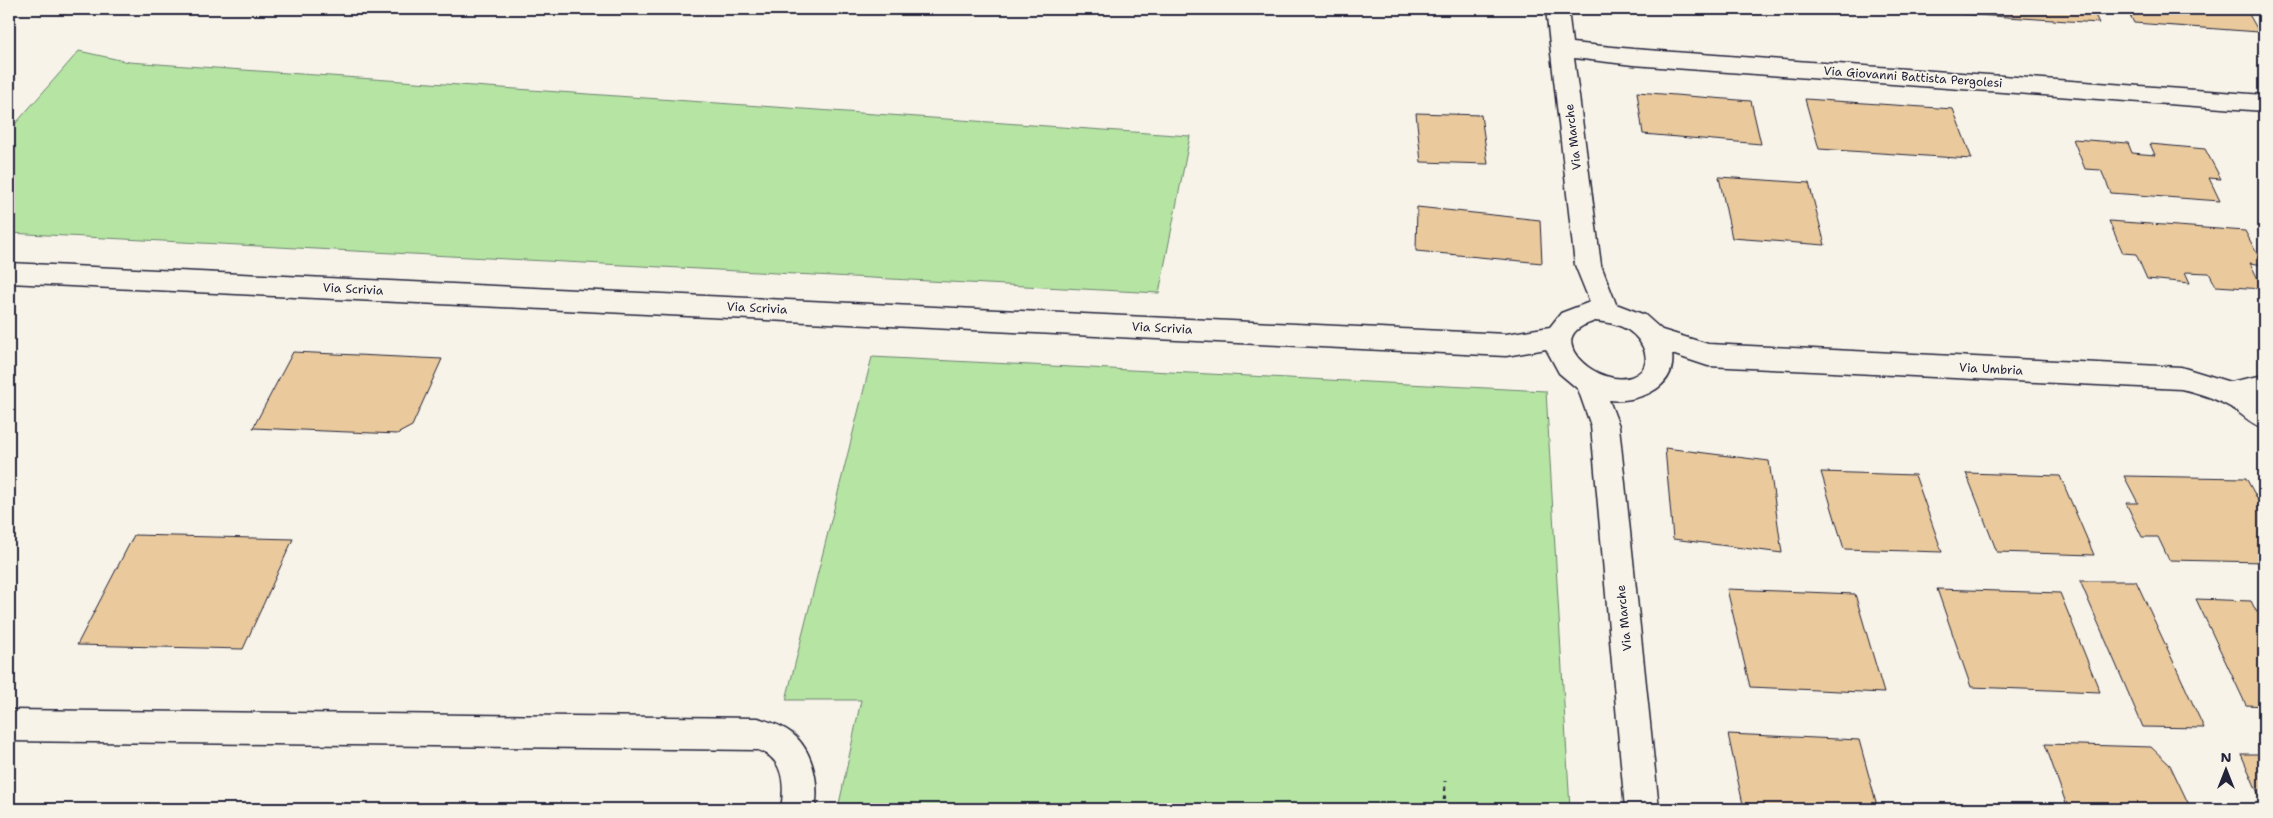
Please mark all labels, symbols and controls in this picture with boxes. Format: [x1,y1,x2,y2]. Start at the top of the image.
street label: Via Giovanni Battista Pergolesi [1823,63,2003,91]
street label: Via Marche [1561,103,1585,171]
street label: Via Scrivia [322,279,384,299]
street label: Via Scrivia [726,298,788,318]
street label: Via Scrivia [1131,318,1193,338]
street label: Via Umbria [1959,359,2024,379]
street label: Via Marche [1613,584,1635,652]
north arrow [2200,746,2250,796]
text: N [2220,748,2232,766]

